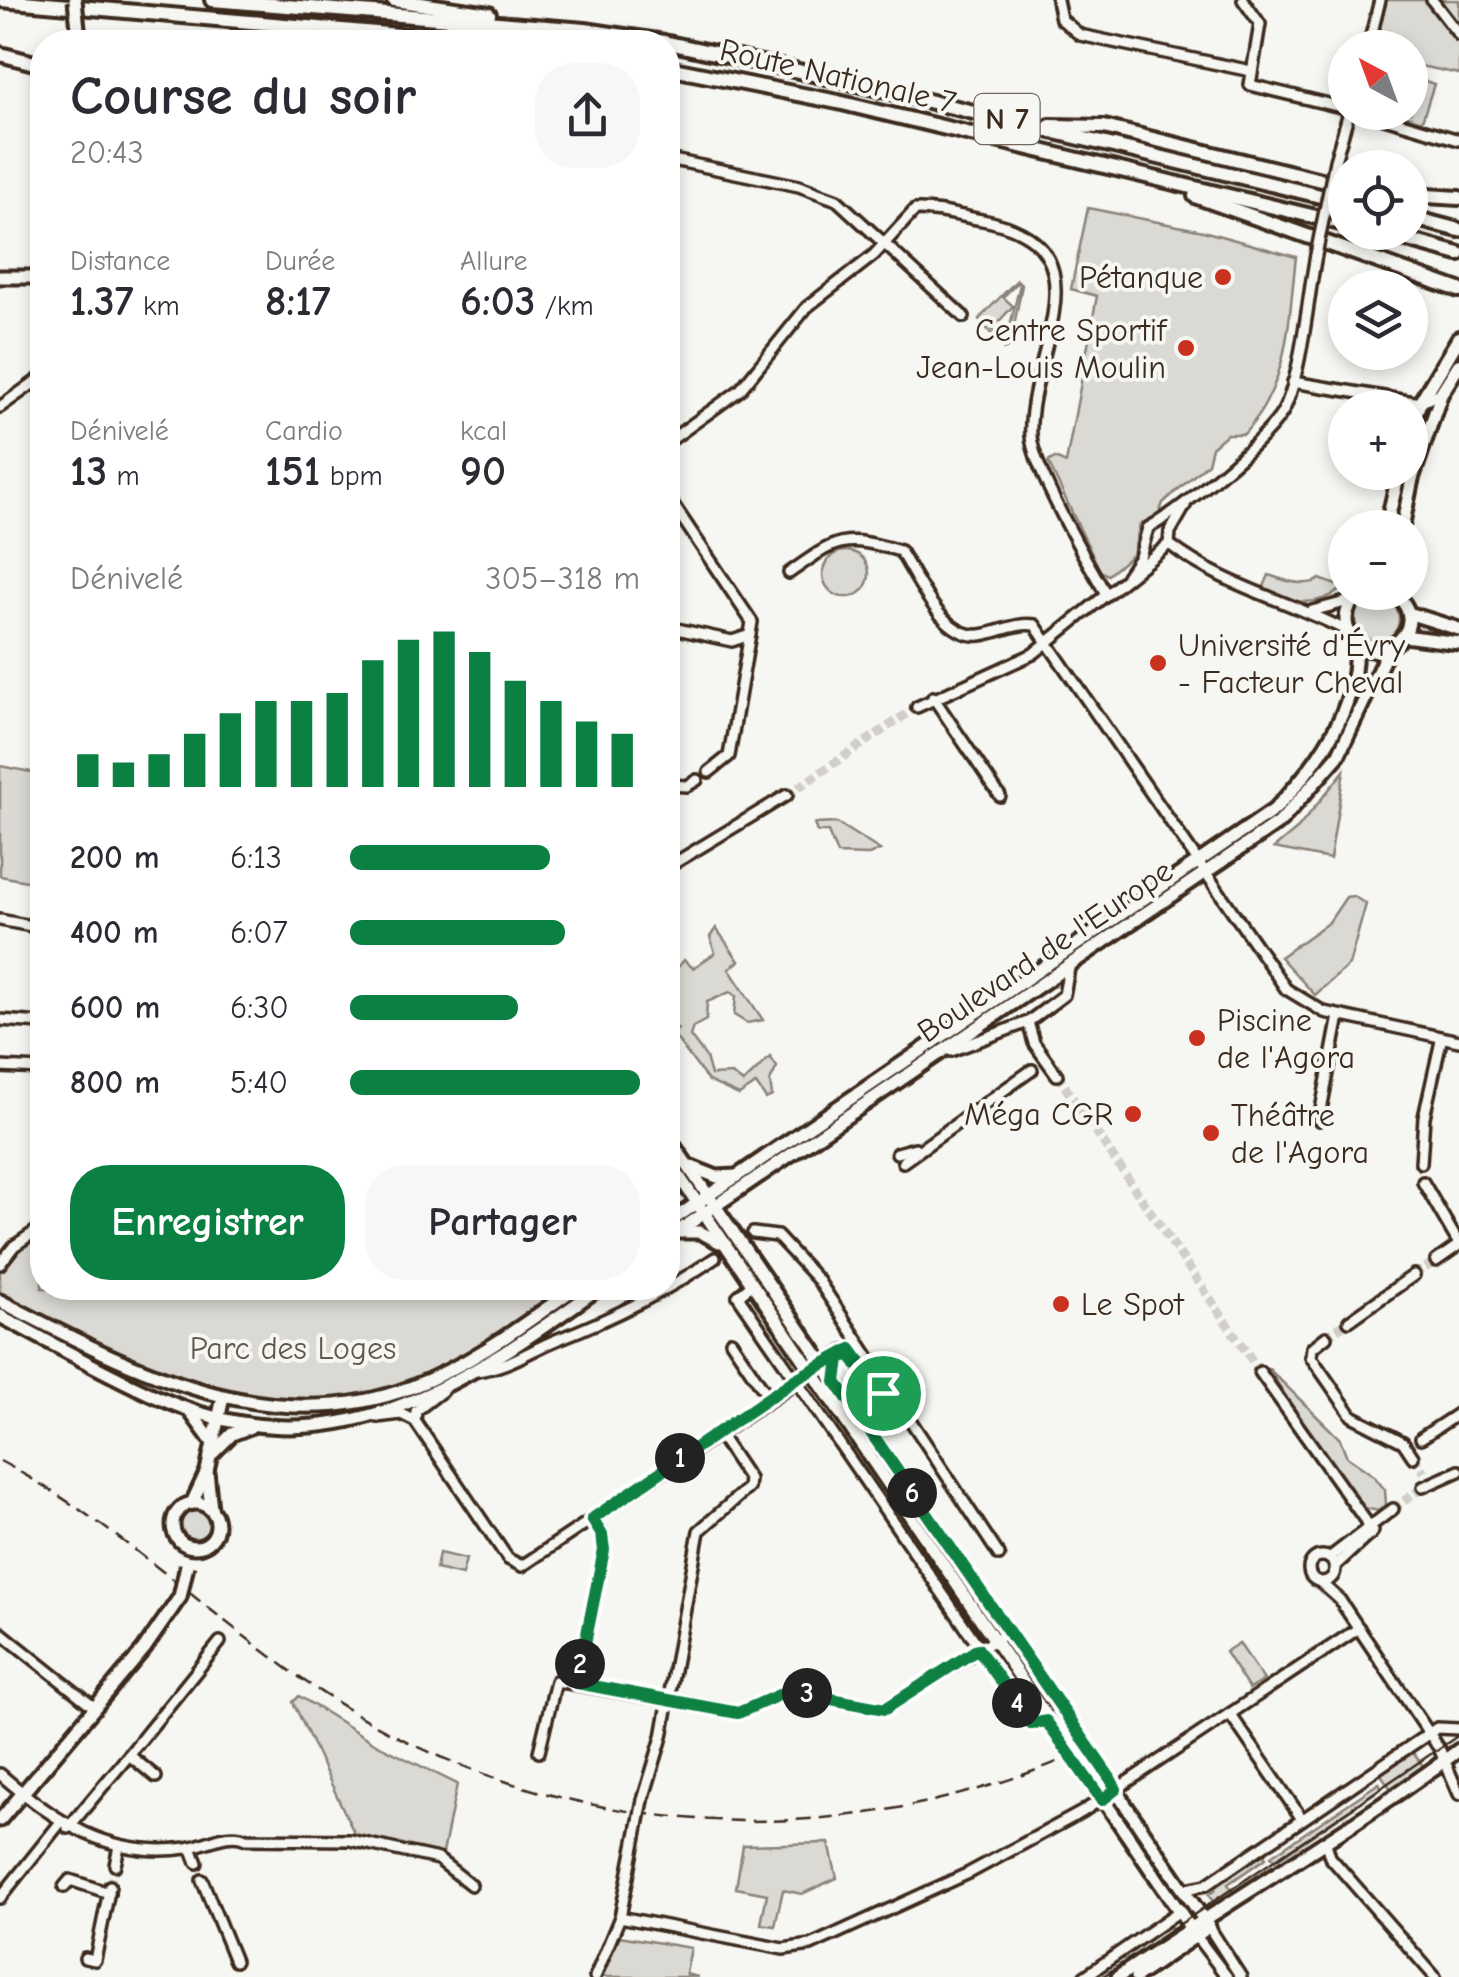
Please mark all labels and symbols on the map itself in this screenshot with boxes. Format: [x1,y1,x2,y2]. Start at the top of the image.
north arrow [1328,30,1428,130]
street label: Route Nationale 7 [716,31,960,121]
road number: N 7 [974,94,1040,144]
place label: Pétanque [1079,259,1203,296]
marker: Pétanque [1212,266,1234,288]
place label: Centre Sportif Jean-Louis Moulin [916,312,1168,386]
marker: Centre Sportif Jean-Louis Moulin [1175,337,1197,359]
place label: Université d'Évry - Facteur Cheval [1178,627,1406,701]
marker: Université d'Évry - Facteur Cheval [1147,652,1169,674]
street label: Boulevard de l'Europe [910,852,1180,1050]
place label: Piscine de l'Agora [1217,1002,1355,1076]
marker: Piscine de l'Agora [1186,1027,1208,1049]
place label: Méga CGR [964,1096,1113,1133]
place label: Théâtre de l'Agora [1231,1097,1369,1171]
marker: Méga CGR [1122,1103,1144,1125]
marker: Théâtre de l'Agora [1200,1122,1222,1144]
place label: Le Spot [1081,1286,1184,1323]
marker: Le Spot [1050,1293,1072,1315]
park label: Parc des Loges [190,1330,396,1367]
pin [841,1351,926,1436]
pin: 1 [655,1433,705,1483]
pin: 6 [887,1468,937,1518]
pin: 2 [555,1639,605,1689]
pin: 3 [782,1668,832,1718]
pin: 4 [992,1678,1042,1728]

